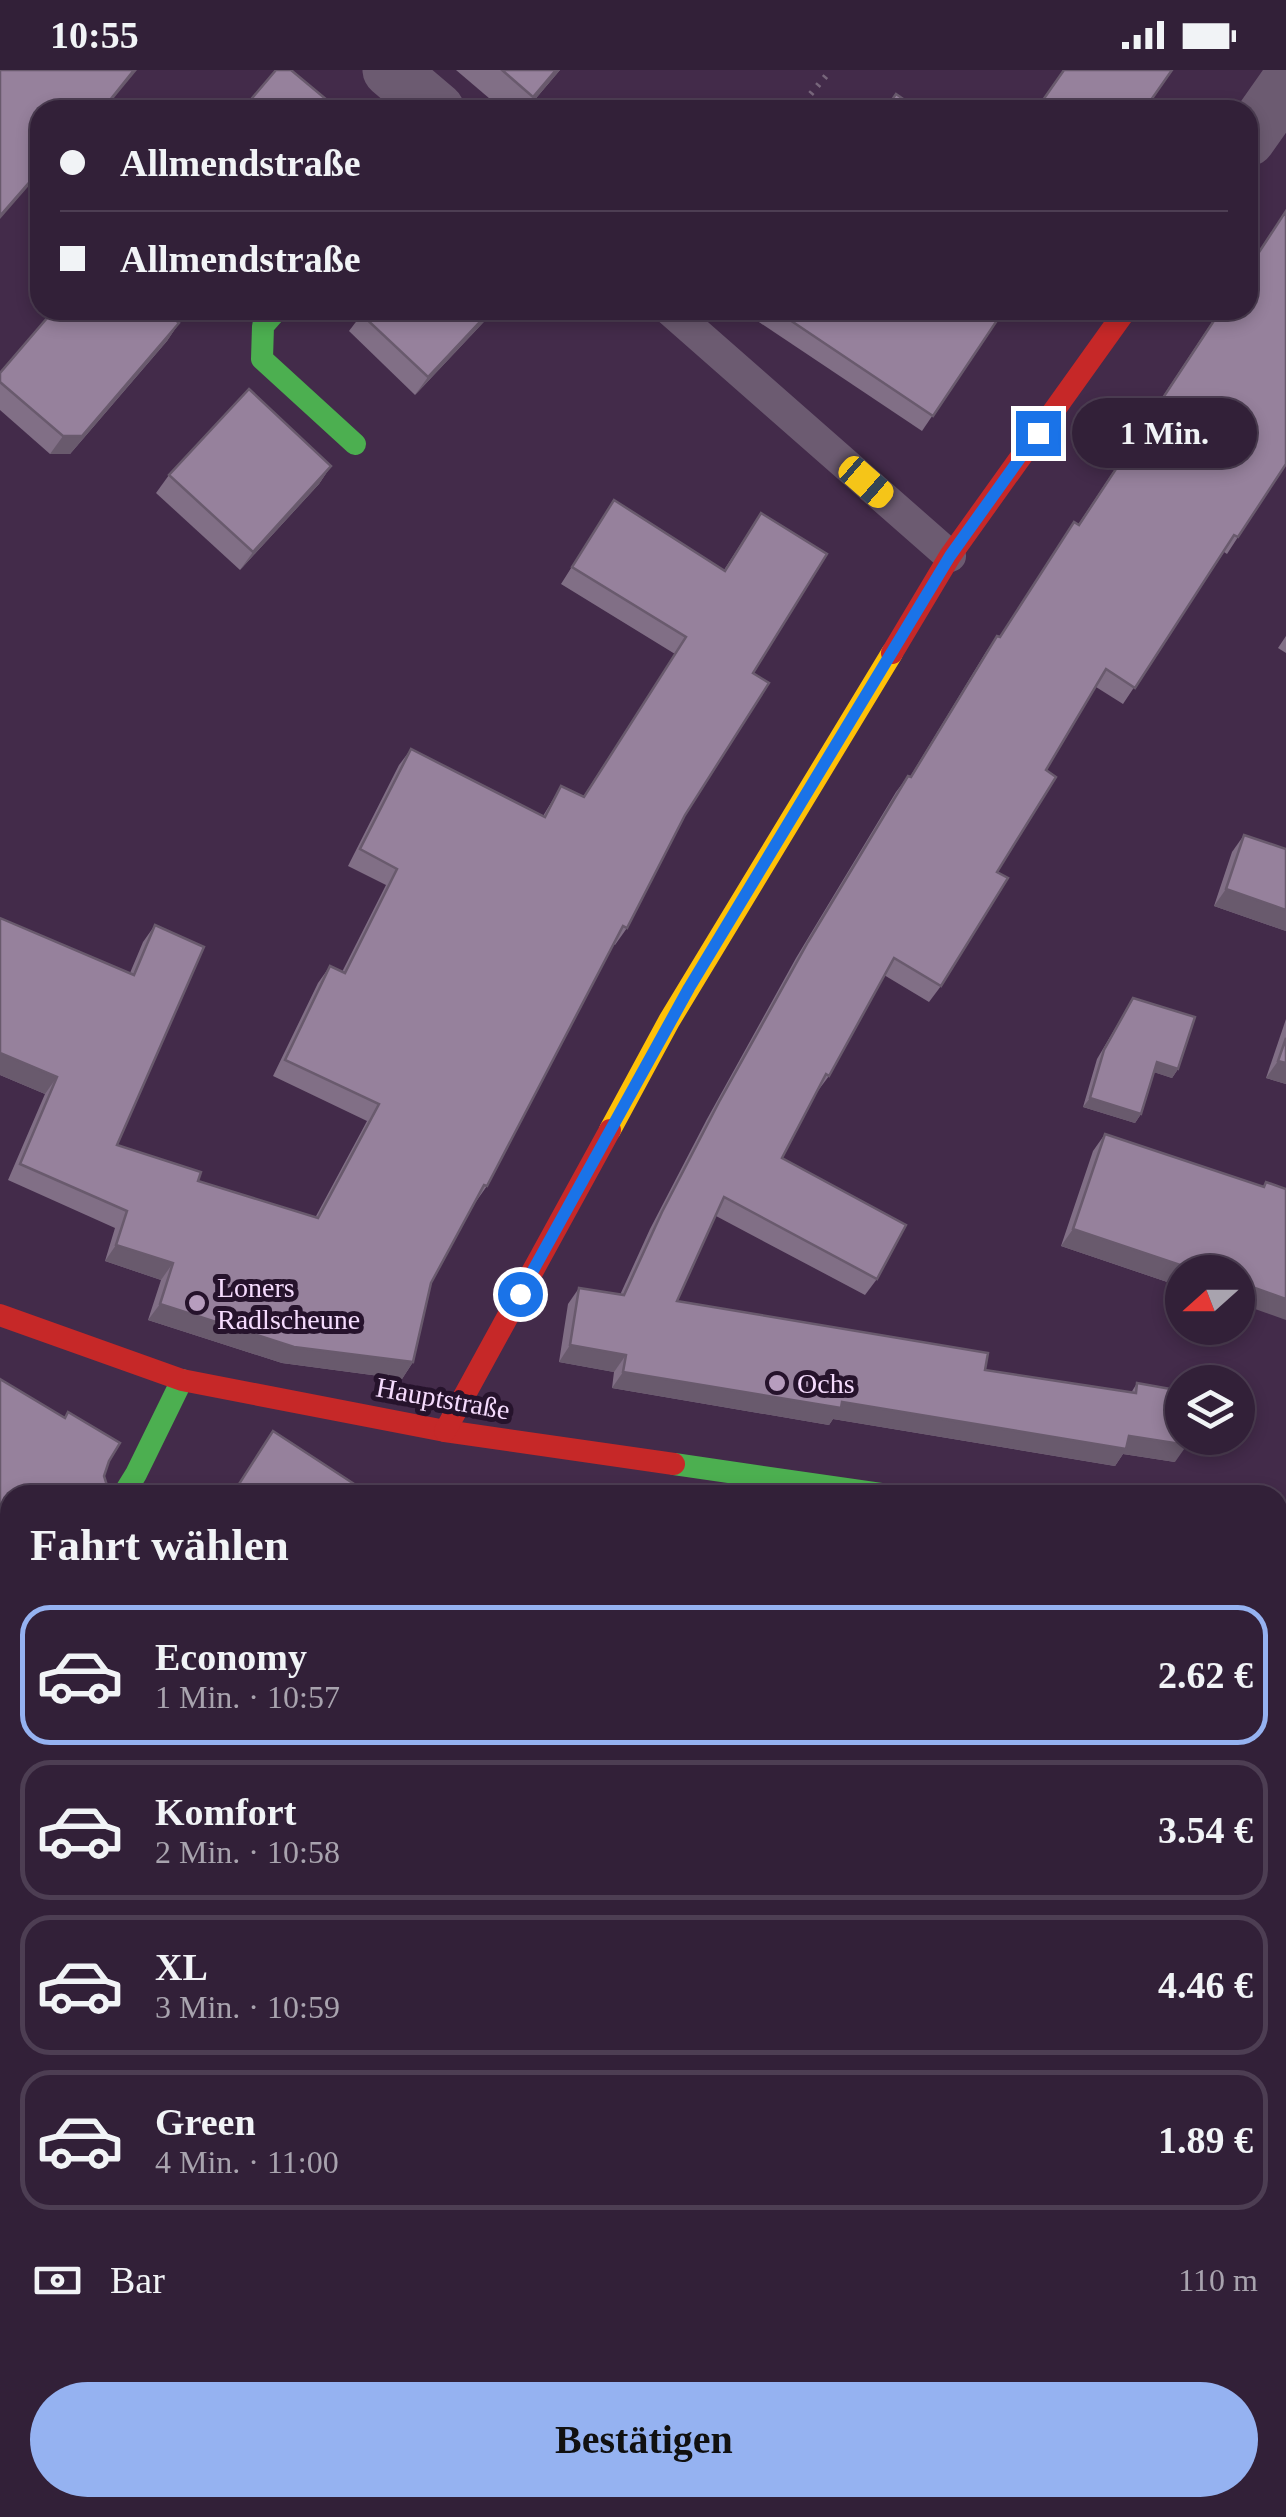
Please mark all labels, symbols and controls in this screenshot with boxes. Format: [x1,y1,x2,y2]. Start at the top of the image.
text: 10:55 [50,14,139,56]
text: Allmendstraße [120,142,361,184]
text: Allmendstraße [120,238,361,280]
callout: 1 Min. [1073,398,1258,468]
route end [1016,411,1061,456]
text: 1 Min. [1120,415,1209,451]
car [834,451,898,513]
north arrow [1165,1255,1255,1345]
map controls [1165,1255,1255,1455]
place label: Loners Radlscheune [217,1272,360,1335]
route start [498,1272,543,1317]
marker: Loners Radlscheune [186,1292,208,1314]
button: layers [1165,1365,1255,1455]
place label: Ochs [797,1368,855,1399]
street label: Hauptstraße [374,1371,512,1426]
marker: Ochs [766,1372,788,1394]
text: Fahrt wählen [30,1520,289,1570]
icon: car [35,1630,125,1720]
text: Economy [155,1636,307,1678]
text: 2.62 € [1158,1654,1253,1696]
text: 1 Min. · 10:57 [155,1679,340,1715]
icon: car [35,1785,125,1875]
text: Komfort [155,1791,296,1833]
text: 3.54 € [1158,1809,1253,1851]
text: 2 Min. · 10:58 [155,1834,340,1870]
icon: car [35,1940,125,2030]
text: XL [155,1946,208,1988]
text: 4.46 € [1158,1964,1253,2006]
text: 3 Min. · 10:59 [155,1989,340,2025]
icon: car [35,2095,125,2185]
text: Green [155,2101,256,2143]
text: 1.89 € [1158,2119,1253,2161]
text: 4 Min. · 11:00 [155,2144,339,2180]
icon: cash [30,2253,85,2308]
text: Bar [110,2259,165,2301]
text: 110 m [1178,2262,1258,2298]
button: Bestätigen [30,2382,1258,2497]

